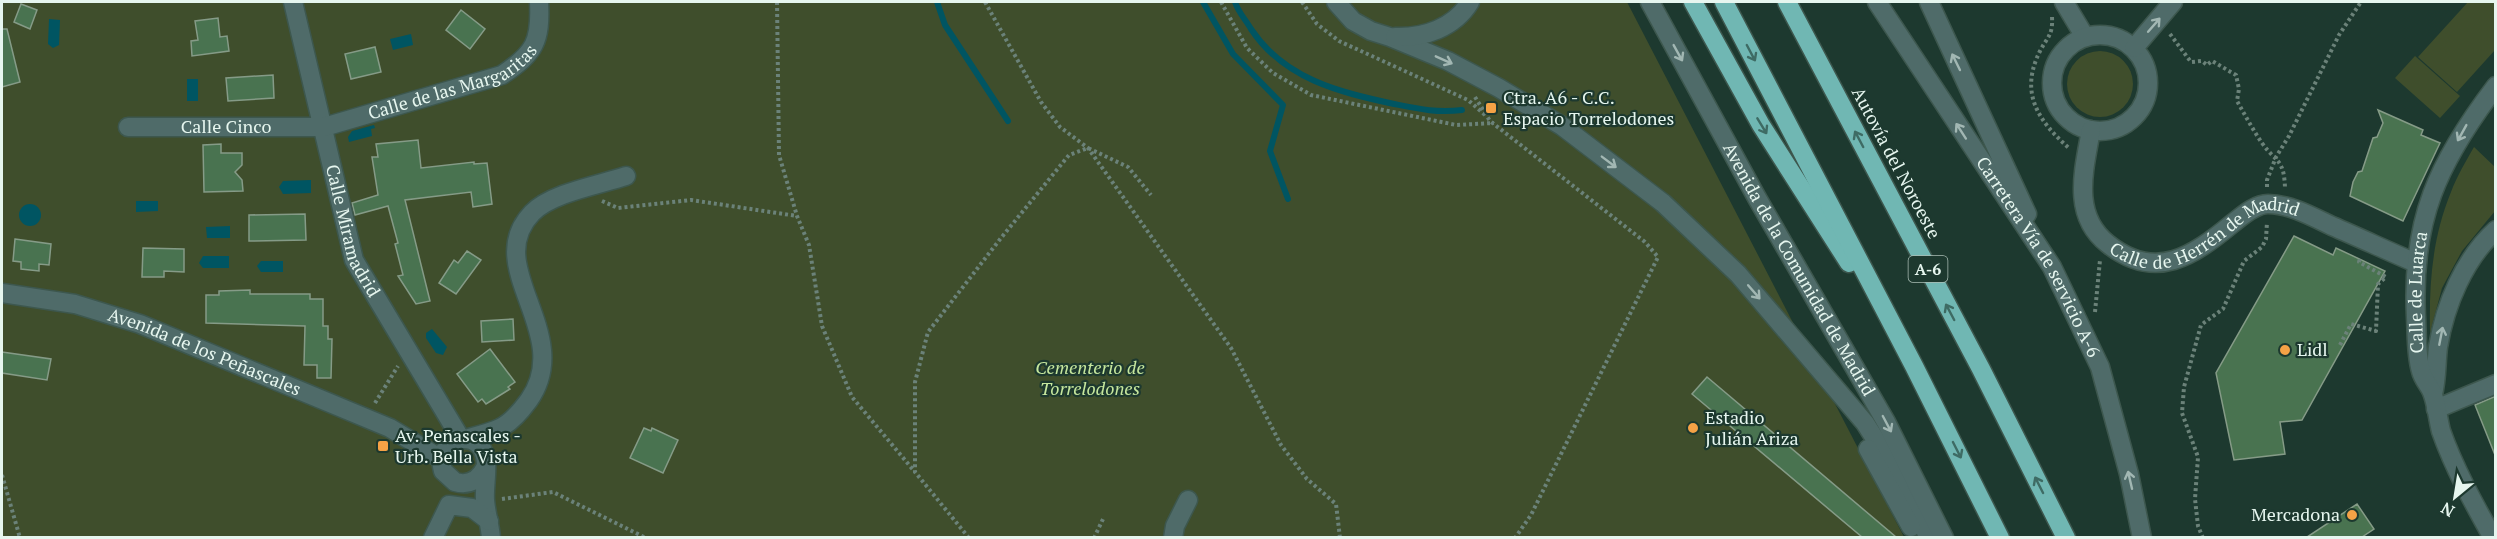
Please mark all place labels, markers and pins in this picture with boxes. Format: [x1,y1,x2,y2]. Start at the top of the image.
place label: Ctra. A6 - C.C. Espacio Torrelodones [1503,85,1674,130]
marker: Ctra. A6 - C.C. Espacio Torrelodones [1484,101,1498,115]
place label: Lidl [2297,337,2328,361]
marker: Lidl [2278,343,2292,357]
place label: Estadio Julián Ariza [1705,405,1799,450]
marker: Estadio Julián Ariza [1686,421,1700,435]
place label: Av. Peñascales - Urb. Bella Vista [395,423,521,468]
marker: Av. Peñascales - Urb. Bella Vista [376,439,390,453]
place label: Mercadona [2251,502,2340,526]
marker: Mercadona [2345,508,2359,522]

